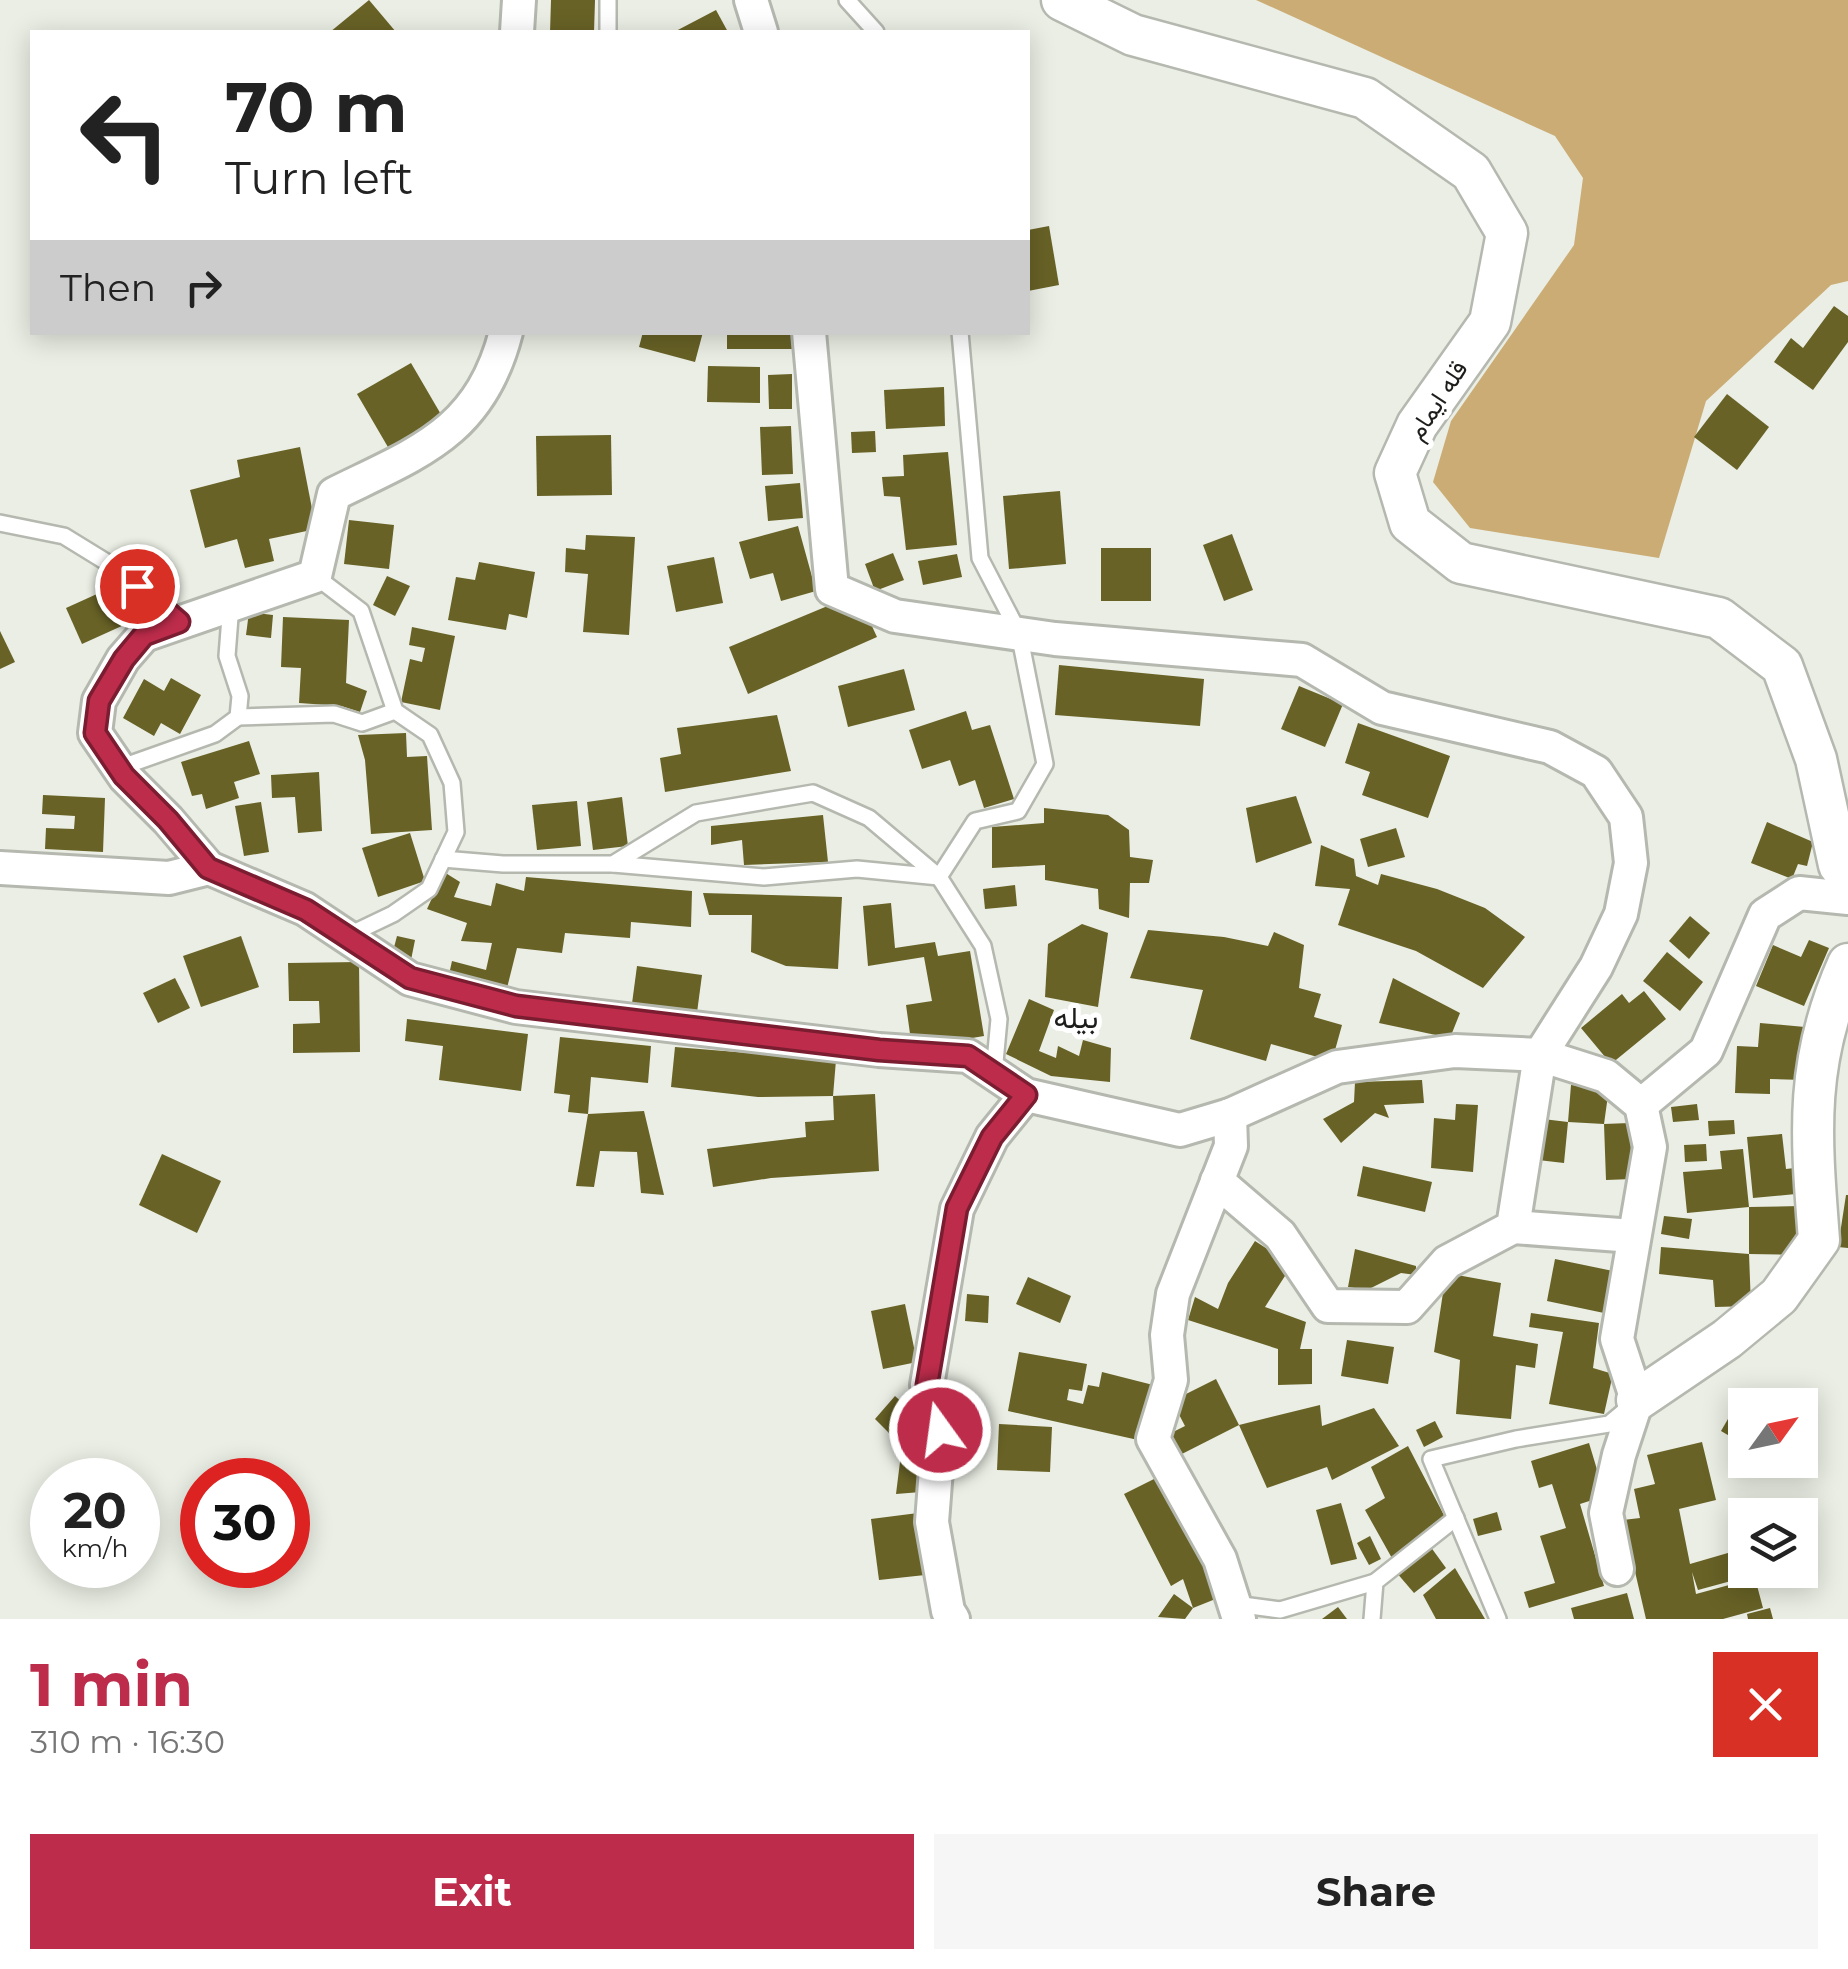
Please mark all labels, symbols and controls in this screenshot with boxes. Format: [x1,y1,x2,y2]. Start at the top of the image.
text: 70 m [225,64,408,150]
icon: left [60,70,190,200]
text: Turn left [225,150,413,205]
icon: right [176,260,231,315]
text: Then [60,264,156,311]
street label: قله ایمام [1400,355,1475,446]
pin [95,544,180,629]
icon: arrive [110,559,165,614]
district label: بیله [1054,999,1098,1036]
position arrow [888,1378,992,1482]
north arrow [1728,1388,1818,1478]
map controls [1728,1388,1818,1588]
speed limit sign: 30 [180,1458,310,1588]
text: 20 [63,1480,127,1541]
button: layers [1728,1498,1818,1588]
text: km/h [62,1533,128,1563]
text: 1 min [30,1648,193,1721]
button: close [1713,1652,1818,1757]
text: 310 m · 16:30 [30,1722,225,1761]
button: Exit [30,1834,914,1949]
button: Share [934,1834,1818,1949]

